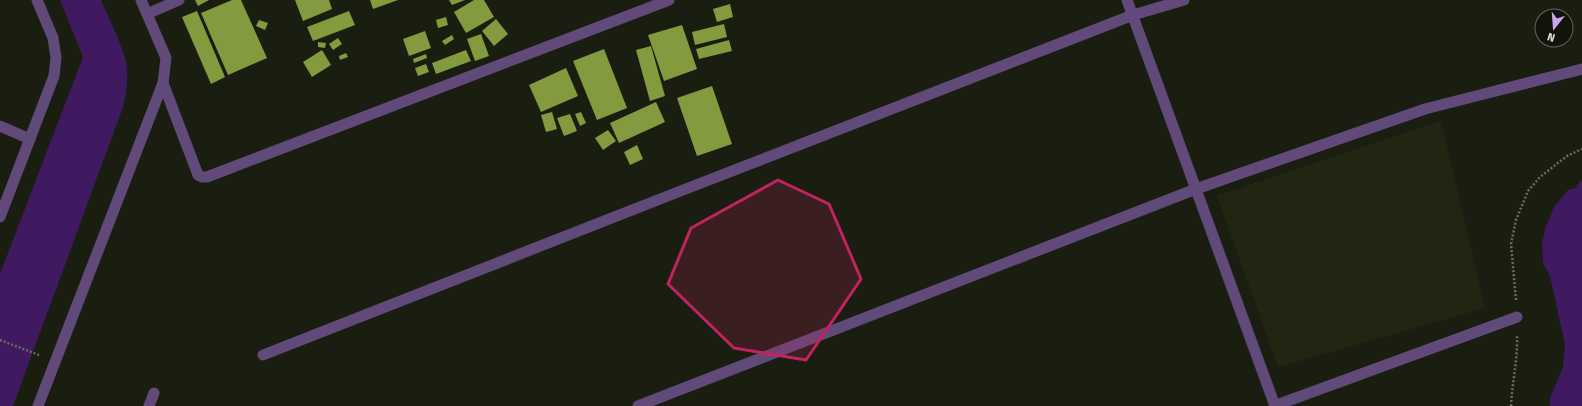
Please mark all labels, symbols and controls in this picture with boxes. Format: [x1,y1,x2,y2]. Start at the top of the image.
north arrow [1534,8,1574,48]
text: N [1546,30,1557,44]

